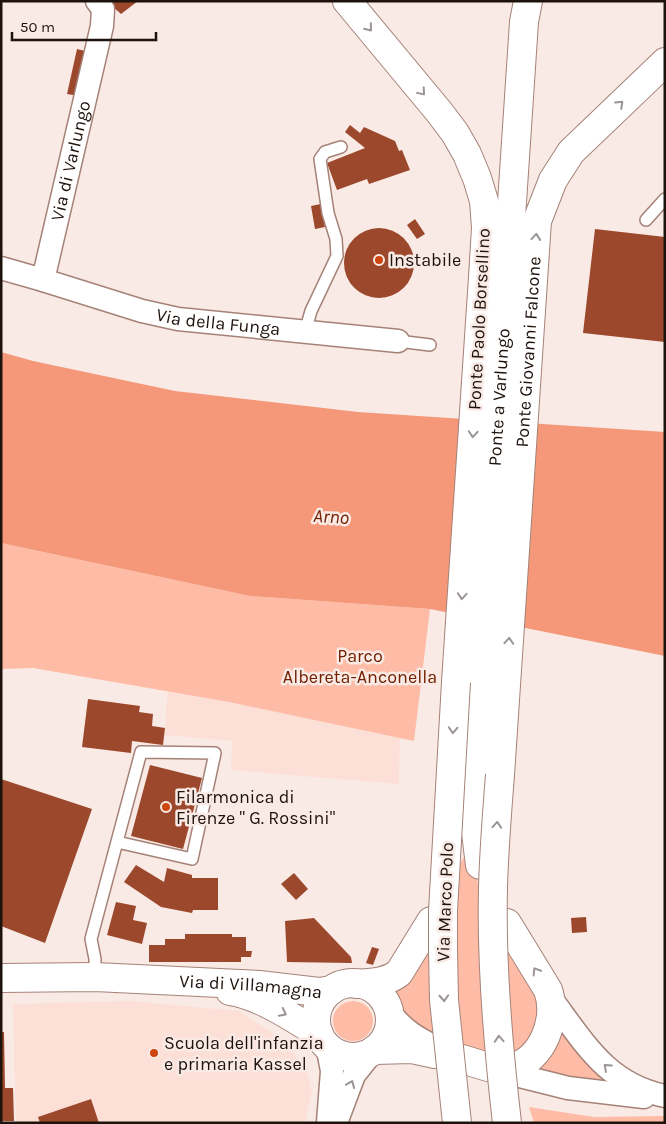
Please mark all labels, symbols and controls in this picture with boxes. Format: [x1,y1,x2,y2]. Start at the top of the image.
scale bar [12,10,156,42]
text: 50 m [20,18,55,36]
one-way arrow [364,22,372,31]
one-way arrow [416,87,425,96]
street label: Via di Varlungo [46,99,95,223]
one-way arrow [614,101,623,110]
street label: Ponte Paolo Borsellino [463,227,495,411]
one-way arrow [530,233,541,241]
place label: Instabile [389,249,461,271]
marker: Instabile [373,254,385,266]
street label: Ponte Giovanni Falcone [511,256,546,448]
street label: Via della Funga [154,303,281,340]
street label: Ponte a Varlungo [483,328,515,467]
one-way arrow [467,430,478,438]
water label: Arno [312,505,350,529]
one-way arrow [456,592,467,600]
one-way arrow [504,636,515,644]
park label: Parco Albereta-Anconella [283,645,437,688]
one-way arrow [448,727,459,735]
place label: Filarmonica di Firenze " G. Rossini" [176,786,335,829]
marker: Filarmonica di Firenze " G. Rossini" [160,801,172,813]
one-way arrow [491,820,502,828]
street label: Via Marco Polo [432,842,458,962]
one-way arrow [533,967,543,976]
street label: Via di Villamagna [179,970,323,1003]
one-way arrow [439,994,450,1002]
one-way arrow [278,1007,287,1017]
place label: Scuola dell'infanzia e primaria Kassel [164,1032,324,1075]
one-way arrow [493,1035,504,1043]
marker: Scuola dell'infanzia e primaria Kassel [148,1047,160,1059]
one-way arrow [603,1064,612,1073]
one-way arrow [345,1080,355,1089]

